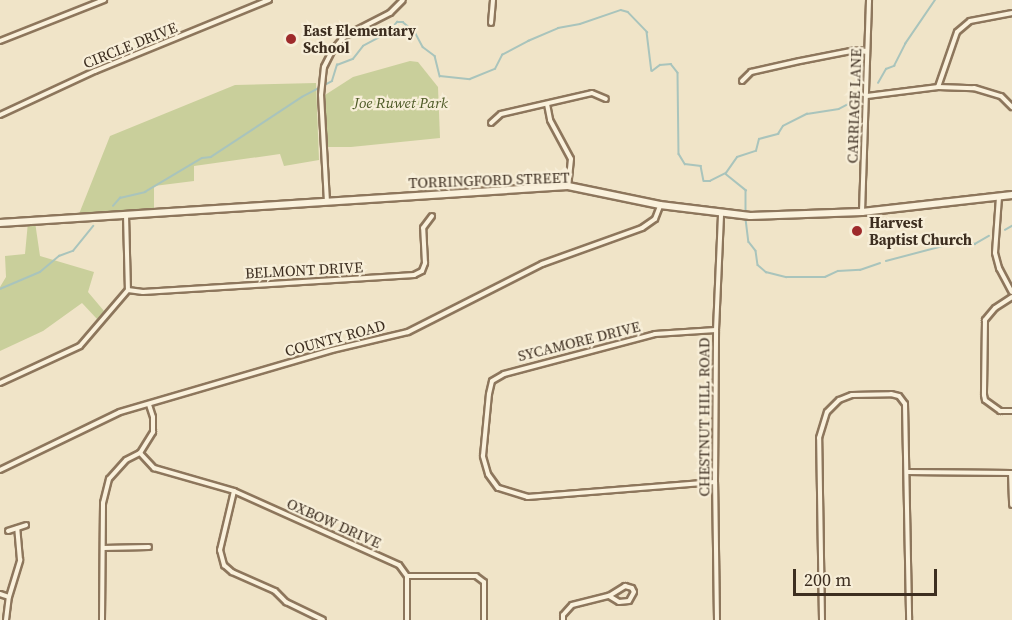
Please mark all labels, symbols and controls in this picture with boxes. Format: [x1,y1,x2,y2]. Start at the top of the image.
street label: CIRCLE DRIVE [80,18,180,72]
place label: East Elementary School [303,21,416,56]
marker: East Elementary School [284,32,298,46]
street label: CARRIAGE LANE [843,48,865,164]
park label: Joe Ruwet Park [354,94,448,112]
street label: TORRINGFORD STREET [408,168,570,192]
place label: Harvest Baptist Church [869,213,972,248]
marker: Harvest Baptist Church [850,224,864,238]
street label: BELMONT DRIVE [244,258,364,282]
street label: COUNTY ROAD [283,316,387,360]
street label: SYCAMORE DRIVE [516,317,642,365]
street label: CHESTNUT HILL ROAD [695,337,713,497]
street label: OXBOW DRIVE [284,494,384,552]
scale bar [796,557,940,595]
text: 200 m [804,567,851,592]

